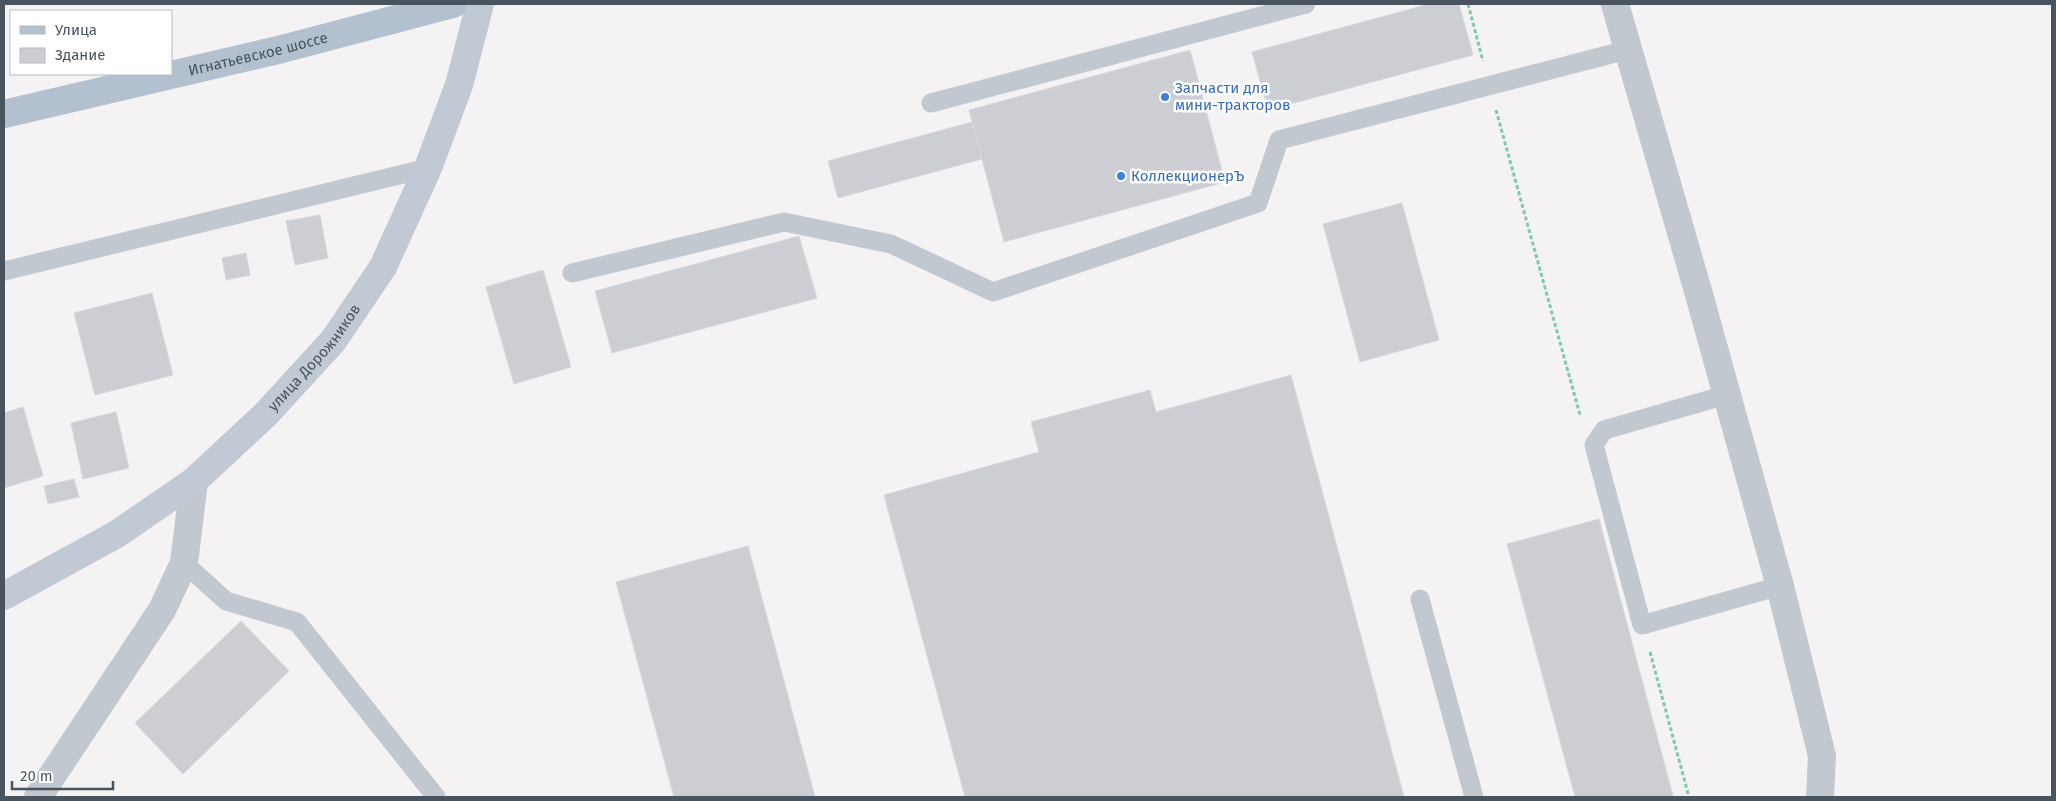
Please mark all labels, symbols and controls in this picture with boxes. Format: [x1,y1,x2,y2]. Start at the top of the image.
legend [10,10,172,75]
text: Улица [55,21,97,39]
street label: Игнатьевское шоссе [186,28,330,80]
text: Здание [55,46,105,64]
place label: Запчасти для мини-тракторов [1175,79,1290,114]
marker: Запчасти для мини-тракторов [1159,91,1171,103]
place label: КоллекционерЪ [1131,167,1244,185]
marker: КоллекционерЪ [1115,170,1127,182]
street label: улица Дорожников [264,301,364,415]
scale bar [12,758,114,790]
text: 20 m [20,767,53,785]

